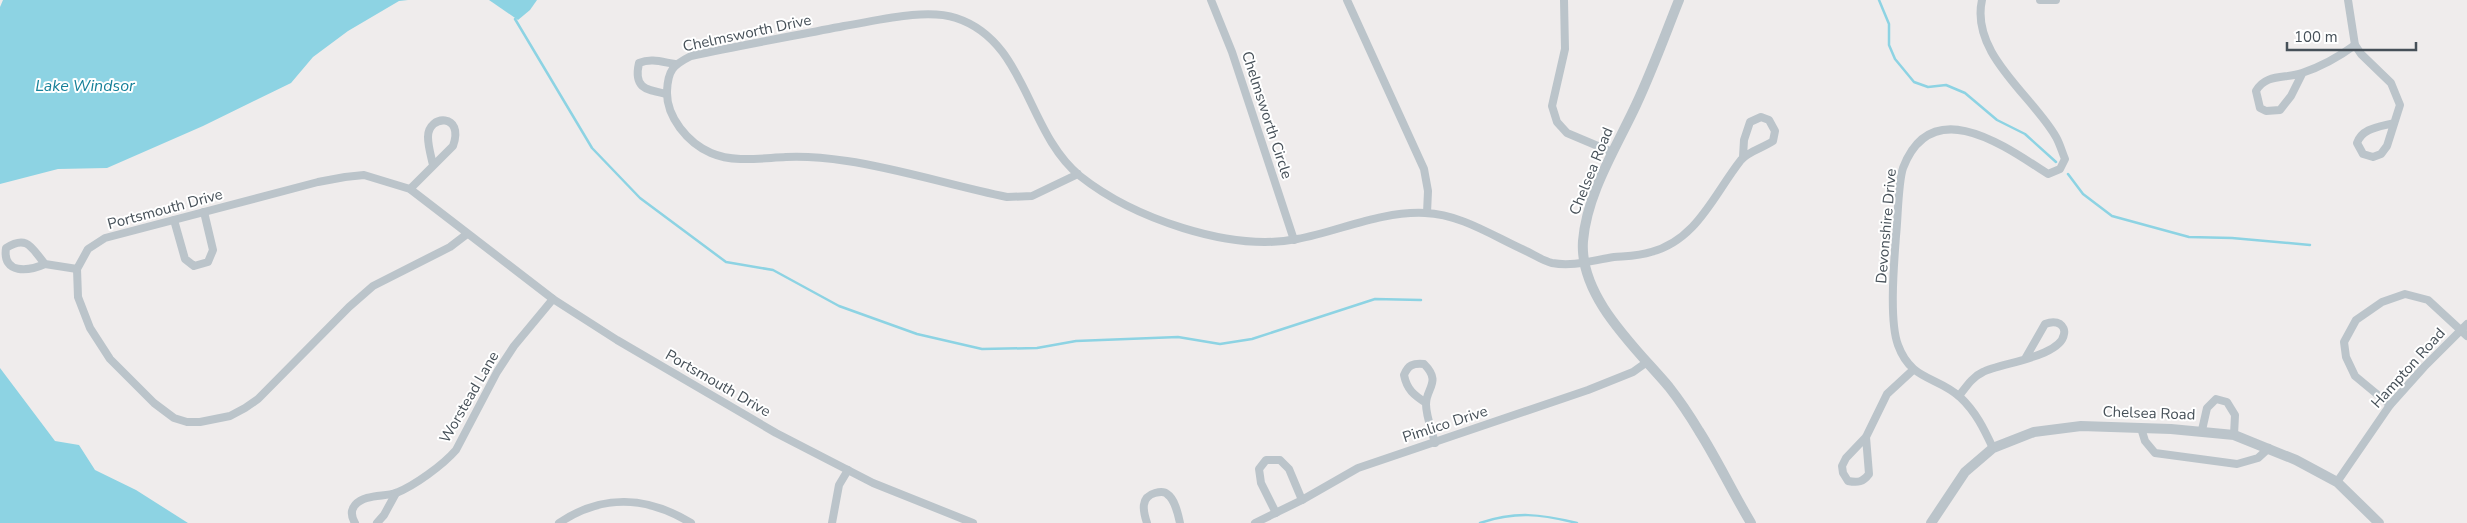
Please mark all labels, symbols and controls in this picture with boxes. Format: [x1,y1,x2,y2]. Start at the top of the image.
street label: Chelmsworth Drive [681,10,813,56]
scale bar [2287,20,2416,52]
text: 100 m [2294,27,2338,47]
street label: Chelmsworth Circle [1237,49,1297,181]
water label: Lake Windsor [35,75,136,97]
street label: Chelsea Road [1564,124,1618,218]
street label: Devonshire Drive [1871,168,1901,284]
street label: Portsmouth Drive [105,184,225,234]
street label: Hampton Road [2367,324,2449,412]
street label: Portsmouth Drive [662,345,774,421]
street label: Worstead Lane [435,348,503,446]
street label: Pimlico Drive [1400,401,1490,447]
street label: Chelsea Road [2102,401,2196,425]

